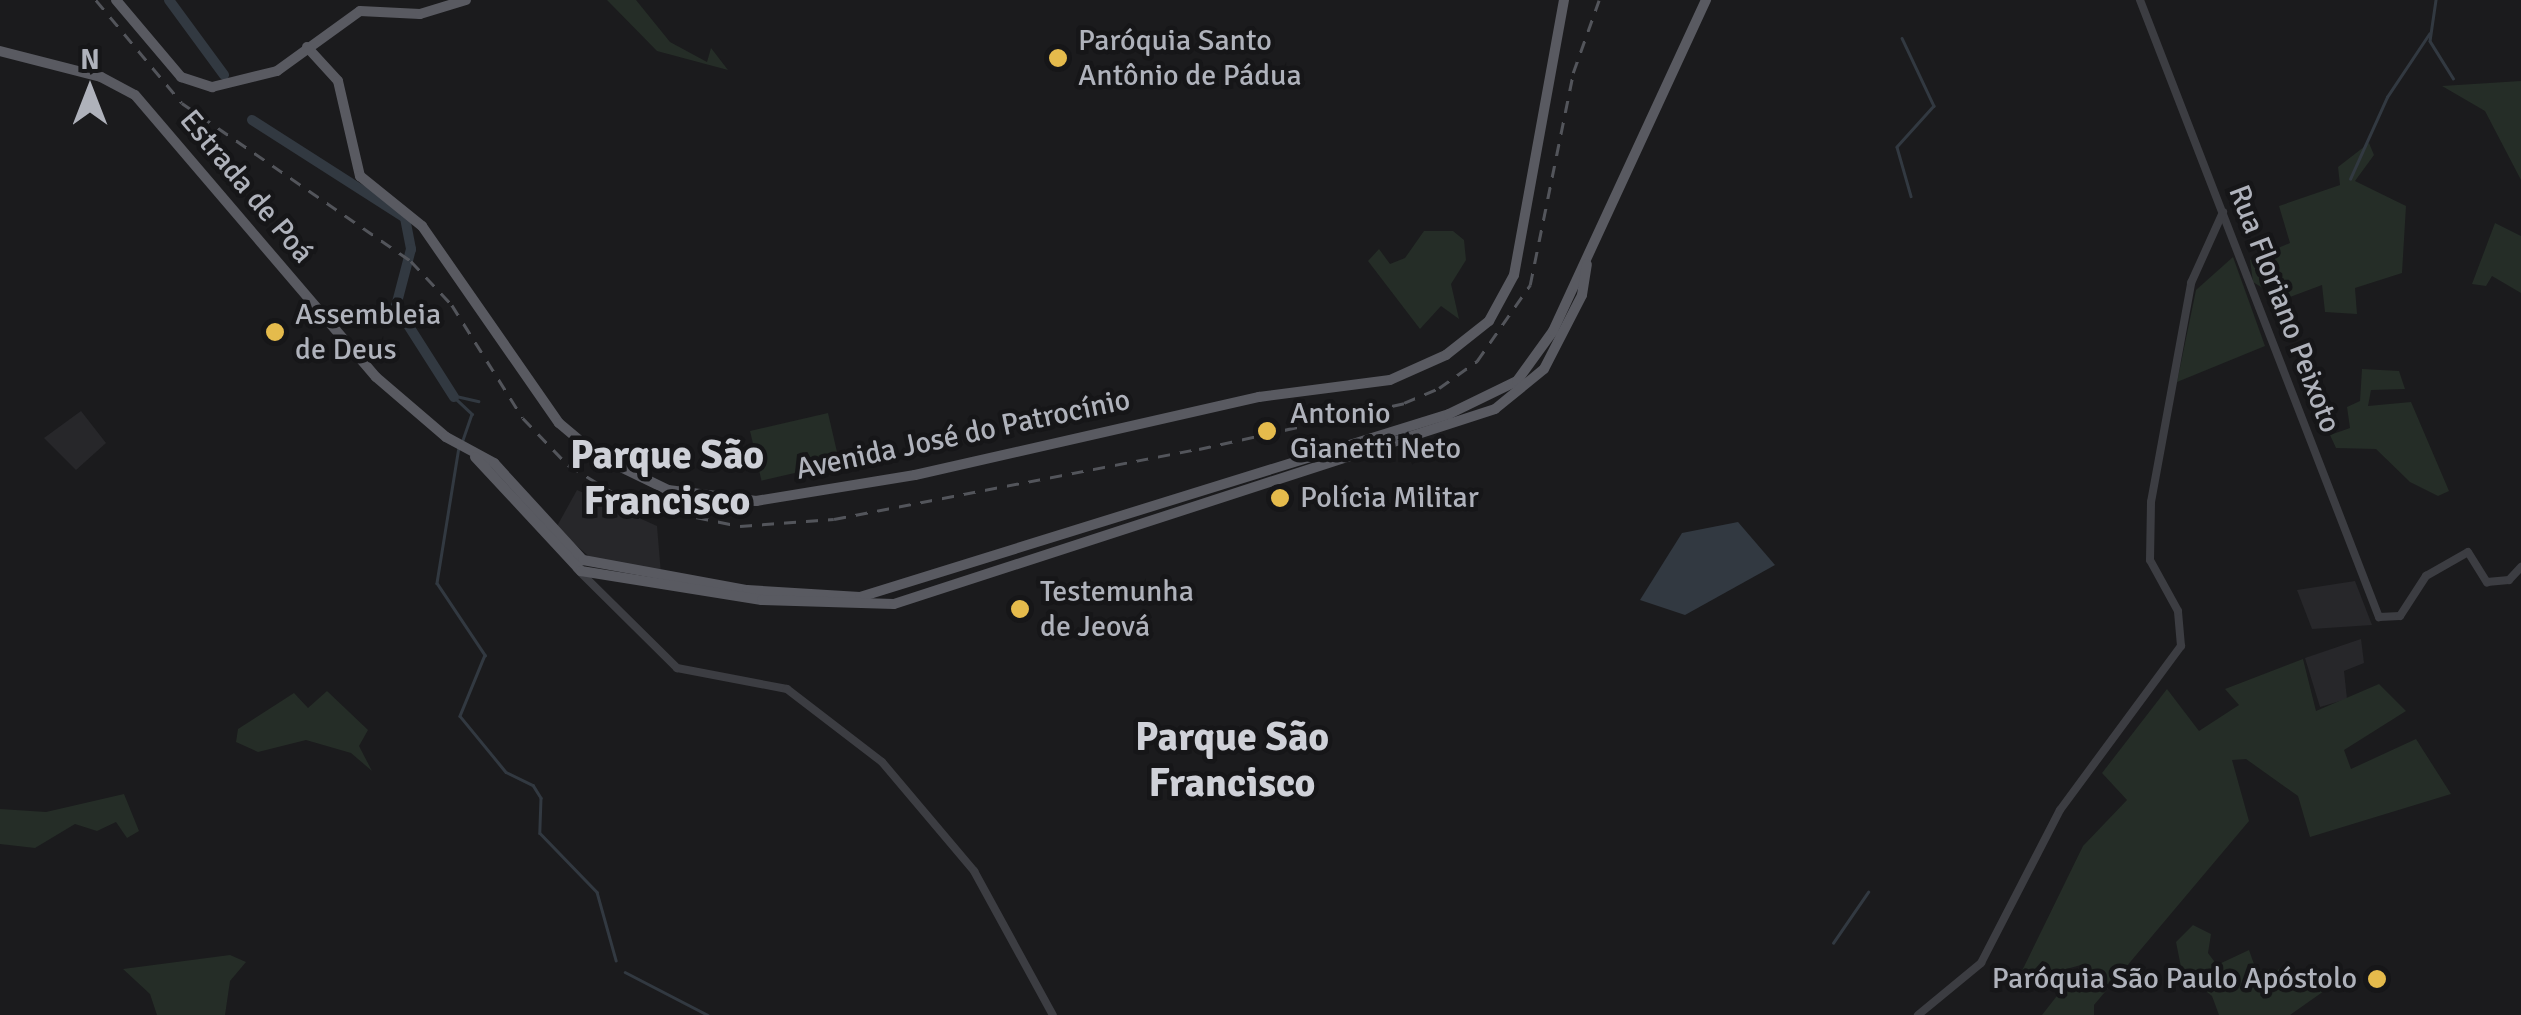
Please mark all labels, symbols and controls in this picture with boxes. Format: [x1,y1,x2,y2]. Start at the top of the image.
place label: Paróquia Santo Antônio de Pádua [1078,23,1302,94]
north arrow [40,40,140,140]
text: N [80,43,100,77]
marker: Paróquia Santo Antônio de Pádua [1047,47,1069,69]
street label: Estrada de Poá [172,103,320,271]
street label: Rua Floriano Peixoto [2220,180,2348,438]
place label: Assembleia de Deus [295,297,441,368]
marker: Assembleia de Deus [264,321,286,343]
street label: Avenida José do Patrocínio [793,382,1133,488]
place label: Antonio Gianetti Neto [1290,396,1461,466]
marker: Antonio Gianetti Neto [1254,418,1280,444]
district label: Parque São Francisco [570,431,764,525]
place label: Polícia Militar [1300,480,1479,516]
marker: Polícia Militar [1269,487,1291,509]
place label: Testemunha de Jeová [1040,574,1194,644]
marker: Testemunha de Jeová [1009,598,1031,620]
district label: Parque São Francisco [1135,713,1329,807]
place label: Paróquia São Paulo Apóstolo [1992,961,2357,997]
marker: Paróquia São Paulo Apóstolo [2366,968,2388,990]

